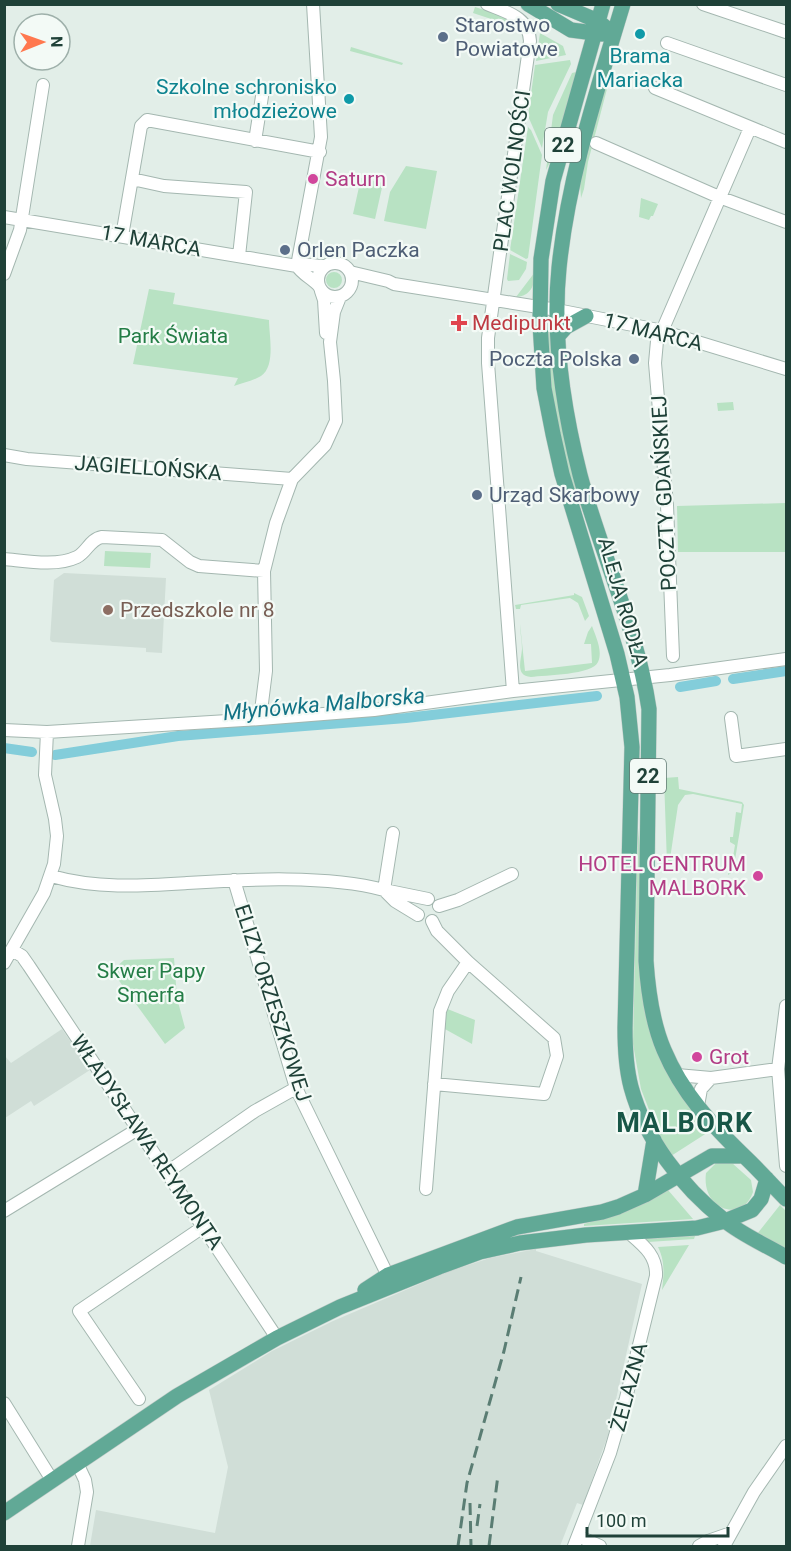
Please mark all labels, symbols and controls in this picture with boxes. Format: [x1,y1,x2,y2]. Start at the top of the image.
north arrow [12,12,72,72]
place label: Starostwo Powiatowe [455,13,558,61]
marker: Brama Mariacka [633,27,647,41]
marker: Starostwo Powiatowe [436,30,450,44]
text: N [47,36,66,48]
place label: Brama Mariacka [597,44,683,92]
place label: Szkolne schronisko młodzieżowe [156,75,337,123]
street label: PLAC WOLNOŚCI [489,89,535,253]
marker: Szkolne schronisko młodzieżowe [342,92,356,106]
road number: 22 [545,128,581,162]
place label: Saturn [325,167,386,191]
marker: Saturn [306,172,320,186]
street label: 17 MARCA [99,220,203,262]
place label: Orlen Paczka [297,238,420,262]
marker: Orlen Paczka [278,243,292,257]
street label: 17 MARCA [601,308,705,356]
place label: Medipunkt [472,311,571,335]
marker: Medipunkt [450,314,468,332]
park label: Park Świata [118,324,228,348]
place label: Poczta Polska [489,347,622,371]
marker: Poczta Polska [627,352,641,366]
street label: POCZTY GDAŃSKIEJ [647,395,681,591]
street label: JAGIELLOŃSKA [74,451,223,485]
place label: Urząd Skarbowy [489,483,640,507]
marker: Urząd Skarbowy [470,488,484,502]
street label: ALEJA RODŁA [593,535,653,670]
place label: Przedszkole nr 8 [120,598,275,622]
marker: Przedszkole nr 8 [101,603,115,617]
water label: Młynówka Malborska [222,683,426,725]
road number: 22 [630,759,666,793]
place label: HOTEL CENTRUM MALBORK [578,852,747,900]
marker: HOTEL CENTRUM MALBORK [751,869,765,883]
street label: ELIZY ORZESZKOWEJ [230,901,316,1105]
park label: Skwer Papy Smerfa [97,959,205,1007]
street label: WŁADYSŁAWA REYMONTA [66,1030,228,1254]
place label: Grot [709,1045,749,1069]
marker: Grot [690,1050,704,1064]
district label: MALBORK [616,1107,754,1139]
street label: ŻELAZNA [606,1340,652,1434]
scale bar [587,1500,728,1538]
text: 100 m [596,1510,647,1531]

